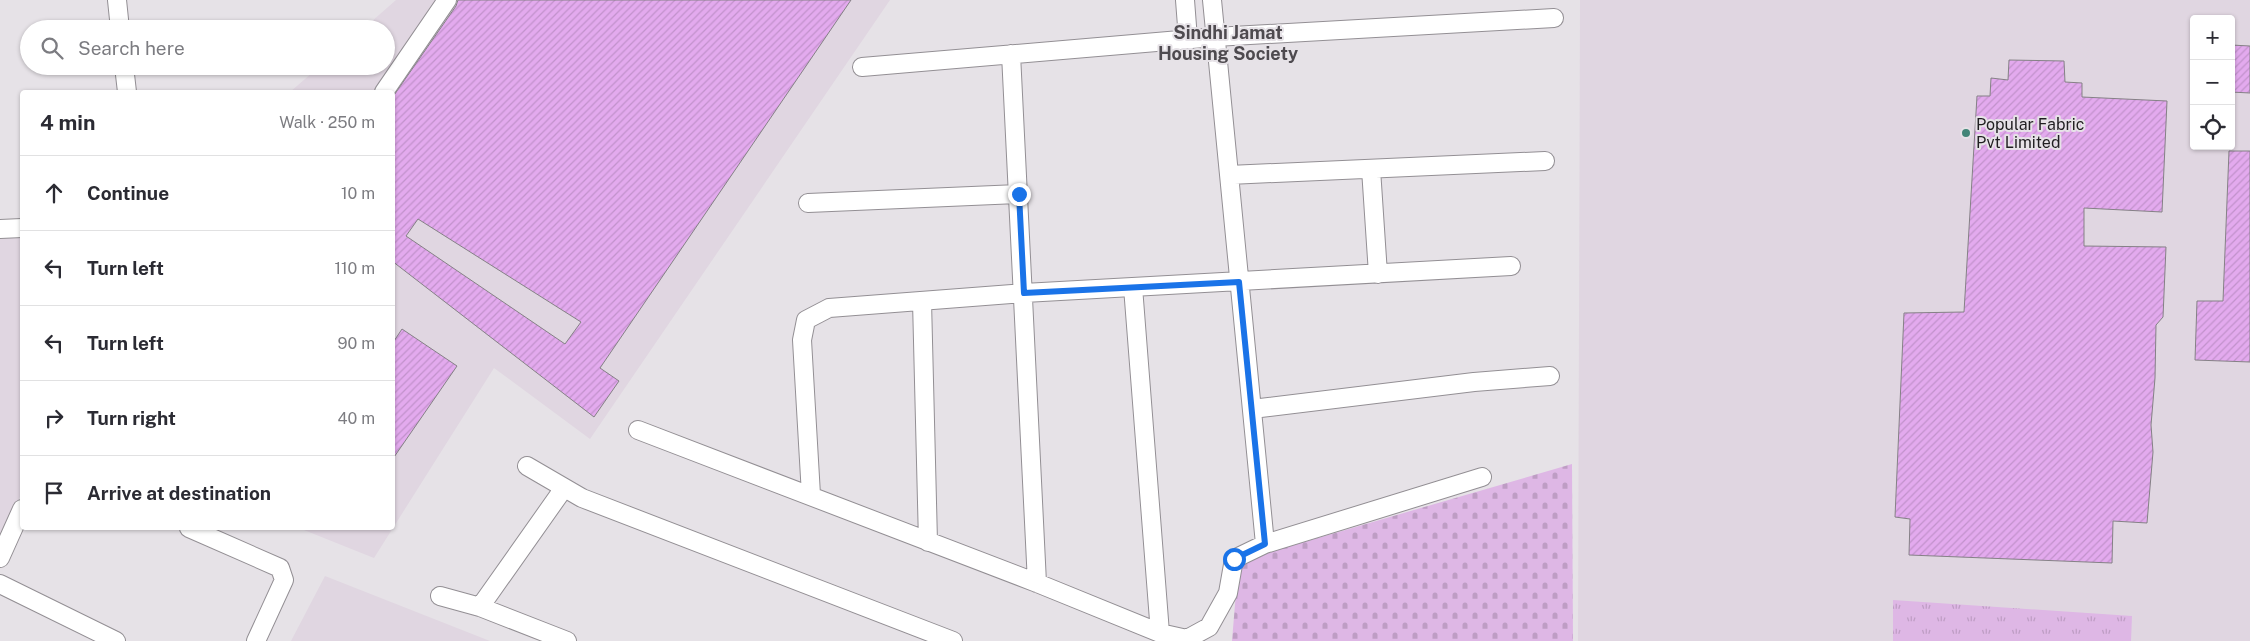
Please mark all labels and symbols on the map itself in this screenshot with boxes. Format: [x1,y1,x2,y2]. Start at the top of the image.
district label: Sindhi Jamat Housing Society [1158,22,1298,64]
place label: Popular Fabric Pvt Limited [1976,115,2084,152]
marker: Popular Fabric Pvt Limited [1960,127,1972,139]
route end [1008,183,1031,206]
route start [1223,548,1246,571]

